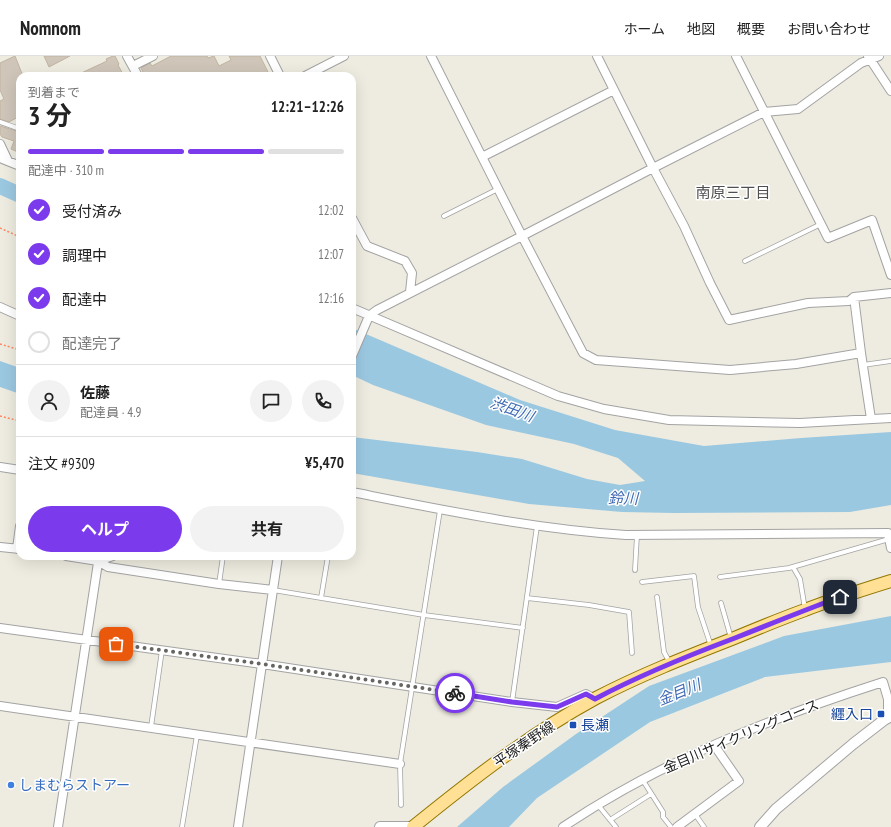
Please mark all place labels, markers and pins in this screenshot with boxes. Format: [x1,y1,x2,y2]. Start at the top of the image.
pin [823,580,857,614]
pin [99,627,133,661]
place label: 纒入口 [831,705,873,723]
marker: 纒入口 [876,709,886,719]
place label: 長瀬 [581,716,609,734]
marker: 長瀬 [568,720,578,730]
place label: しまむらストアー [19,776,130,794]
marker: しまむらストアー [6,780,16,790]

